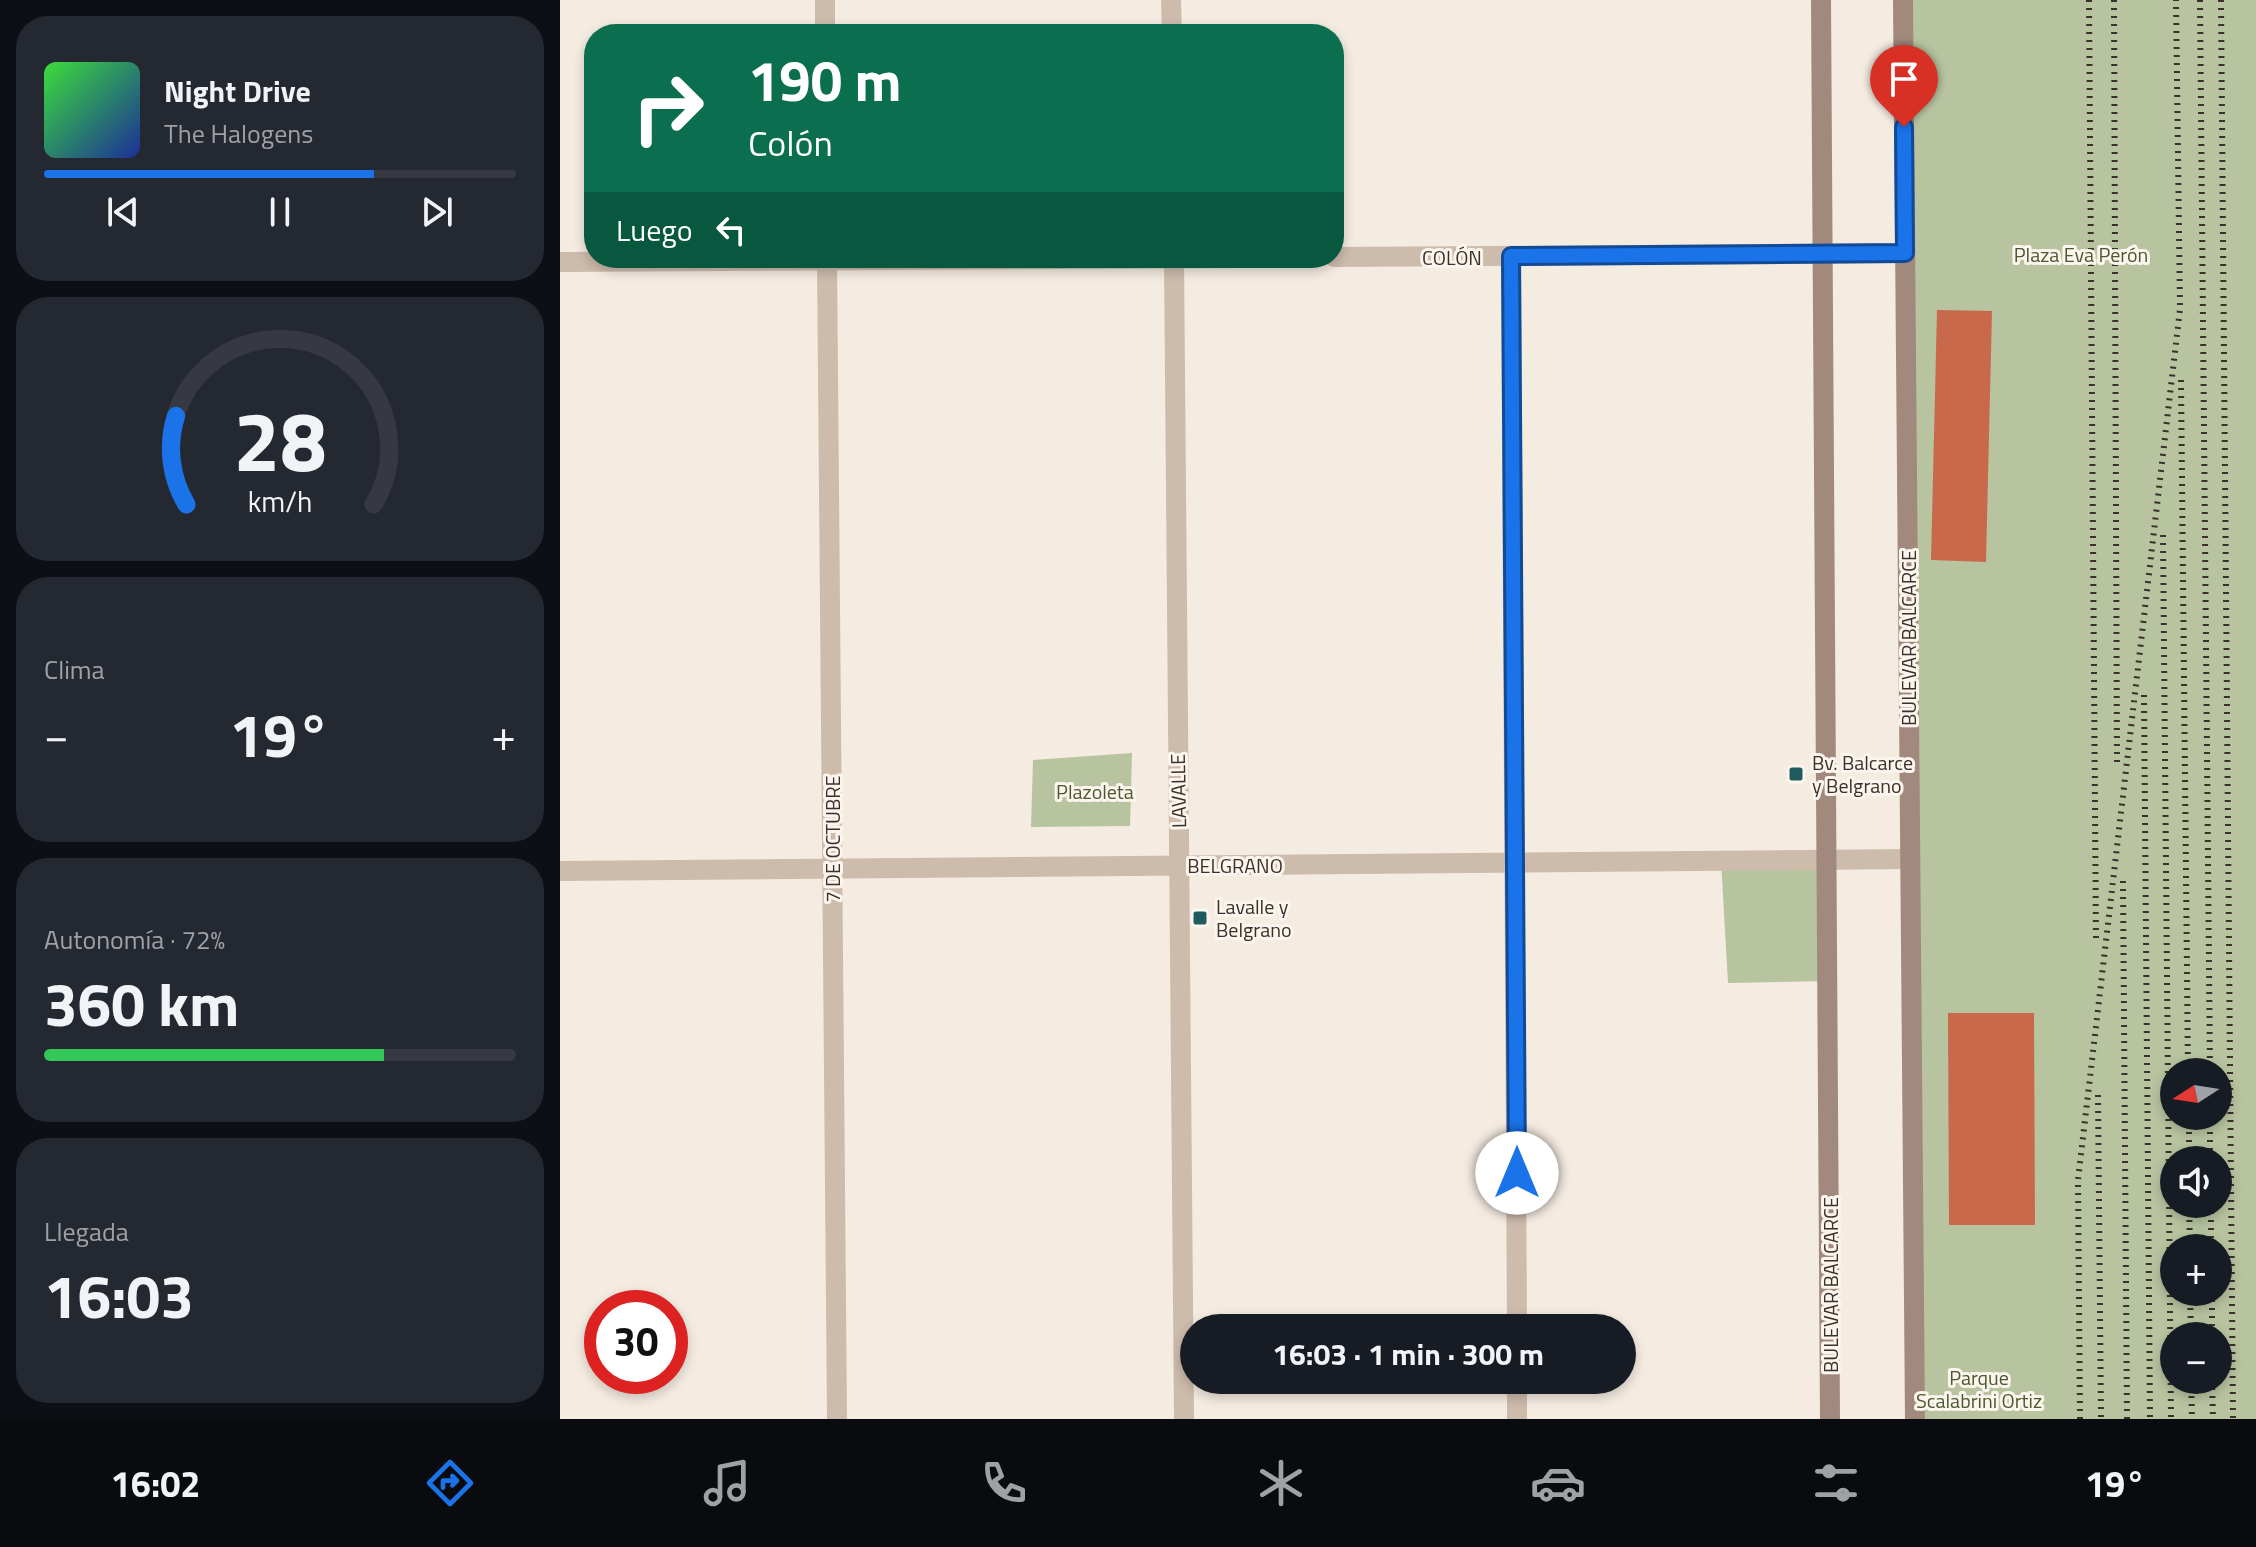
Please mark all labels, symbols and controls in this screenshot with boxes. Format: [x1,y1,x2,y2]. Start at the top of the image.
text: 190 m [748,38,901,123]
pin [1870,45,1938,127]
icon: right [616,56,720,160]
icon: arrive [1882,57,1926,101]
text: Night Drive [164,68,311,114]
text: The Halogens [164,114,313,153]
text: Colón [748,115,833,170]
icon: previous [101,190,145,234]
icon: pause [258,190,302,234]
icon: next [415,190,459,234]
text: Luego [616,207,693,253]
icon: left [709,208,753,252]
park label: Plaza Eva Perón [2014,239,2148,270]
street label: COLÓN [1422,242,1482,273]
text: 28 [233,376,327,502]
text: km/h [248,480,312,523]
street label: BULEVAR BALCARCE [1893,550,1924,726]
text: Clima [44,650,105,689]
text: 19° [230,689,330,780]
text: − [44,701,69,768]
text: + [491,701,516,768]
place label: Bv. Balcarce y Belgrano [1812,747,1913,801]
street label: LAVALLE [1162,754,1194,828]
marker: Bv. Balcarce y Belgrano [1787,765,1805,783]
street label: 7 DE OCTUBRE [817,775,848,903]
park label: Plazoleta [1056,776,1134,807]
street label: BELGRANO [1187,850,1283,881]
place label: Lavalle y Belgrano [1216,891,1292,945]
marker: Lavalle y Belgrano [1191,909,1209,927]
text: Autonomía · 72% [44,920,225,959]
text: 360 km [44,958,239,1049]
north arrow [2160,1058,2232,1130]
map controls [2160,1058,2232,1394]
position arrow [1475,1131,1559,1215]
button: sound [2160,1146,2232,1218]
street label: BULEVAR BALCARCE [1815,1197,1846,1373]
text: Llegada [44,1212,129,1251]
button: + [2160,1234,2232,1306]
text: 16:03 [44,1250,194,1341]
speed limit sign: 30 [584,1290,688,1394]
button: − [2160,1322,2232,1394]
text: 16:03 · 1 min · 300 m [1272,1331,1544,1377]
park label: Parque Scalabrini Ortiz [1916,1362,2042,1416]
icon: directions [422,1455,478,1511]
icon: music [699,1455,755,1511]
icon: phone [976,1455,1032,1511]
icon: climate [1253,1455,1309,1511]
icon: car [1530,1455,1586,1511]
icon: filters [1808,1455,1864,1511]
text: 16:02 [111,1456,200,1511]
text: 19° [2085,1456,2145,1511]

